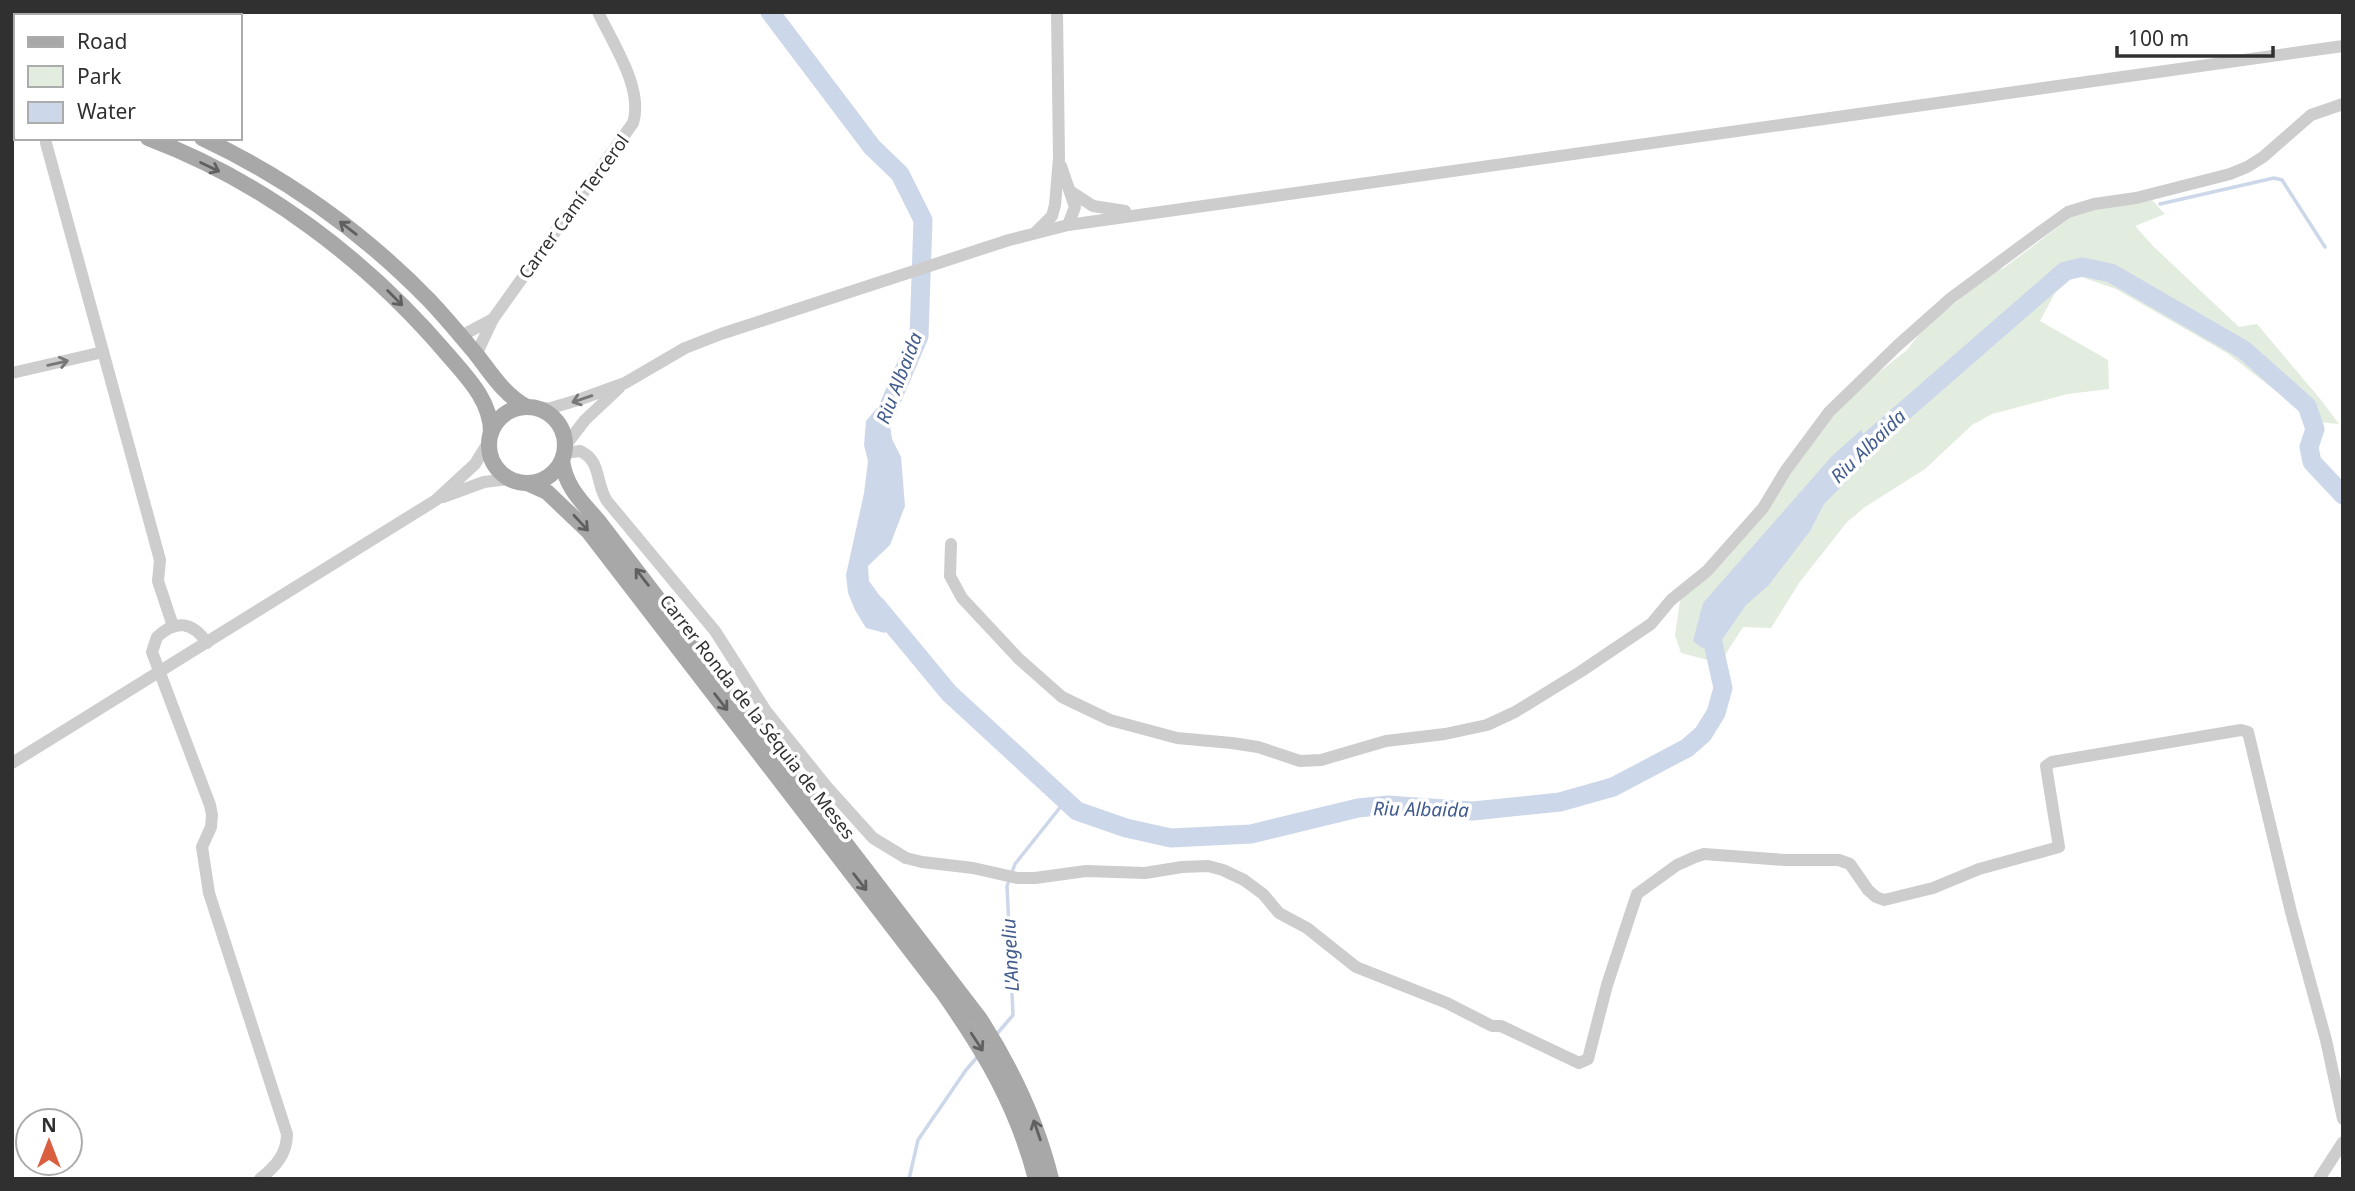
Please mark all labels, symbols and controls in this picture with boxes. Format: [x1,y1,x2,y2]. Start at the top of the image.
legend [14,14,242,140]
scale bar [2117,14,2273,58]
text: 100 m [2128,24,2189,52]
text: Road [77,27,127,55]
text: Park [77,62,122,90]
text: Water [77,97,136,125]
street label: Carrer Camí Tercerol [513,129,634,284]
one-way arrow [199,160,220,174]
one-way arrow [339,220,357,235]
one-way arrow [386,289,403,306]
water label: Riu Albaida [870,328,928,427]
one-way arrow [46,355,69,369]
one-way arrow [572,393,594,406]
water label: Riu Albaida [1825,403,1912,489]
one-way arrow [572,514,589,531]
one-way arrow [634,568,649,587]
street label: Carrer Ronda de la Séquia de Meses [655,589,861,844]
one-way arrow [713,692,728,711]
water label: Riu Albaida [1373,795,1469,823]
one-way arrow [852,873,867,891]
water label: L'Angeliu [995,918,1025,992]
one-way arrow [970,1032,985,1051]
north arrow [14,1107,84,1177]
text: N [41,1112,57,1138]
one-way arrow [1030,1120,1042,1142]

